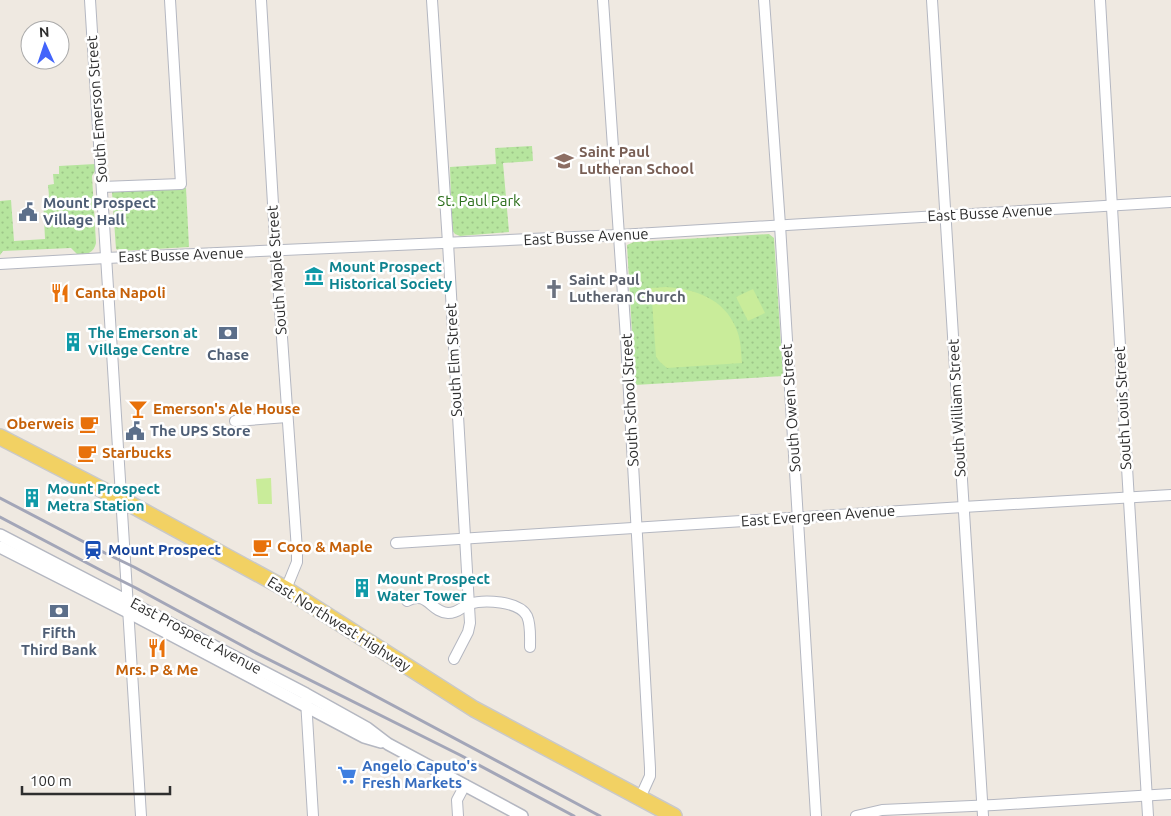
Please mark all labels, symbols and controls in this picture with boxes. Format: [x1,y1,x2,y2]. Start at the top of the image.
north arrow [20,20,70,70]
text: N [39,24,50,40]
street label: South Emerson Street [83,35,110,183]
place label: Saint Paul Lutheran School [579,143,694,177]
school or university icon: Saint Paul Lutheran School [553,150,575,172]
park label: St. Paul Park [437,192,521,209]
place label: Mount Prospect Village Hall [43,194,157,228]
public building icon: Mount Prospect Village Hall [17,201,39,223]
street label: East Busse Avenue [927,201,1053,224]
street label: South Maple Street [263,204,290,336]
street label: East Busse Avenue [523,225,649,248]
street label: East Busse Avenue [118,244,244,265]
place label: Mount Prospect Historical Society [329,258,452,292]
museum icon: Mount Prospect Historical Society [303,265,325,287]
place label: Saint Paul Lutheran Church [569,271,686,305]
church icon: Saint Paul Lutheran Church [543,278,565,300]
restaurant icon: Canta Napoli [49,282,71,304]
place label: Canta Napoli [75,284,166,301]
street label: South Elm Street [442,303,465,417]
bank icon: Chase [217,322,239,344]
place label: The Emerson at Village Centre [88,324,198,358]
building icon: The Emerson at Village Centre [62,331,84,353]
street label: South School Street [618,333,641,467]
street label: South William Street [944,338,969,478]
street label: South Owen Street [778,343,803,473]
place label: Chase [207,346,249,363]
street label: South Louis Street [1111,346,1134,470]
bar icon: Emerson's Ale House [127,398,149,420]
place label: Emerson's Ale House [153,400,300,417]
cafe icon: Oberweis [78,413,100,435]
place label: Oberweis [6,415,74,432]
public building icon: The UPS Store [124,420,146,442]
place label: The UPS Store [150,422,251,439]
cafe icon: Starbucks [76,442,98,464]
place label: Starbucks [102,444,172,461]
place label: Mount Prospect Metra Station [47,480,161,514]
building icon: Mount Prospect Metra Station [21,487,43,509]
street label: East Evergreen Avenue [740,502,896,529]
cafe icon: Coco & Maple [251,536,273,558]
place label: Coco & Maple [277,538,373,555]
station icon: Mount Prospect [82,539,104,561]
place label: Mount Prospect [108,541,222,558]
place label: Mount Prospect Water Tower [377,570,491,604]
street label: East Northwest Highway [265,573,414,675]
building icon: Mount Prospect Water Tower [351,577,373,599]
street label: East Prospect Avenue [128,594,265,677]
bank icon: Fifth Third Bank [48,600,70,622]
place label: Fifth Third Bank [21,624,97,658]
restaurant icon: Mrs. P & Me [146,637,168,659]
place label: Mrs. P & Me [116,661,198,678]
place label: Angelo Caputo's Fresh Markets [362,757,477,791]
scale bar [22,764,170,796]
supermarket icon: Angelo Caputo's Fresh Markets [336,764,358,786]
text: 100 m [30,772,72,789]

